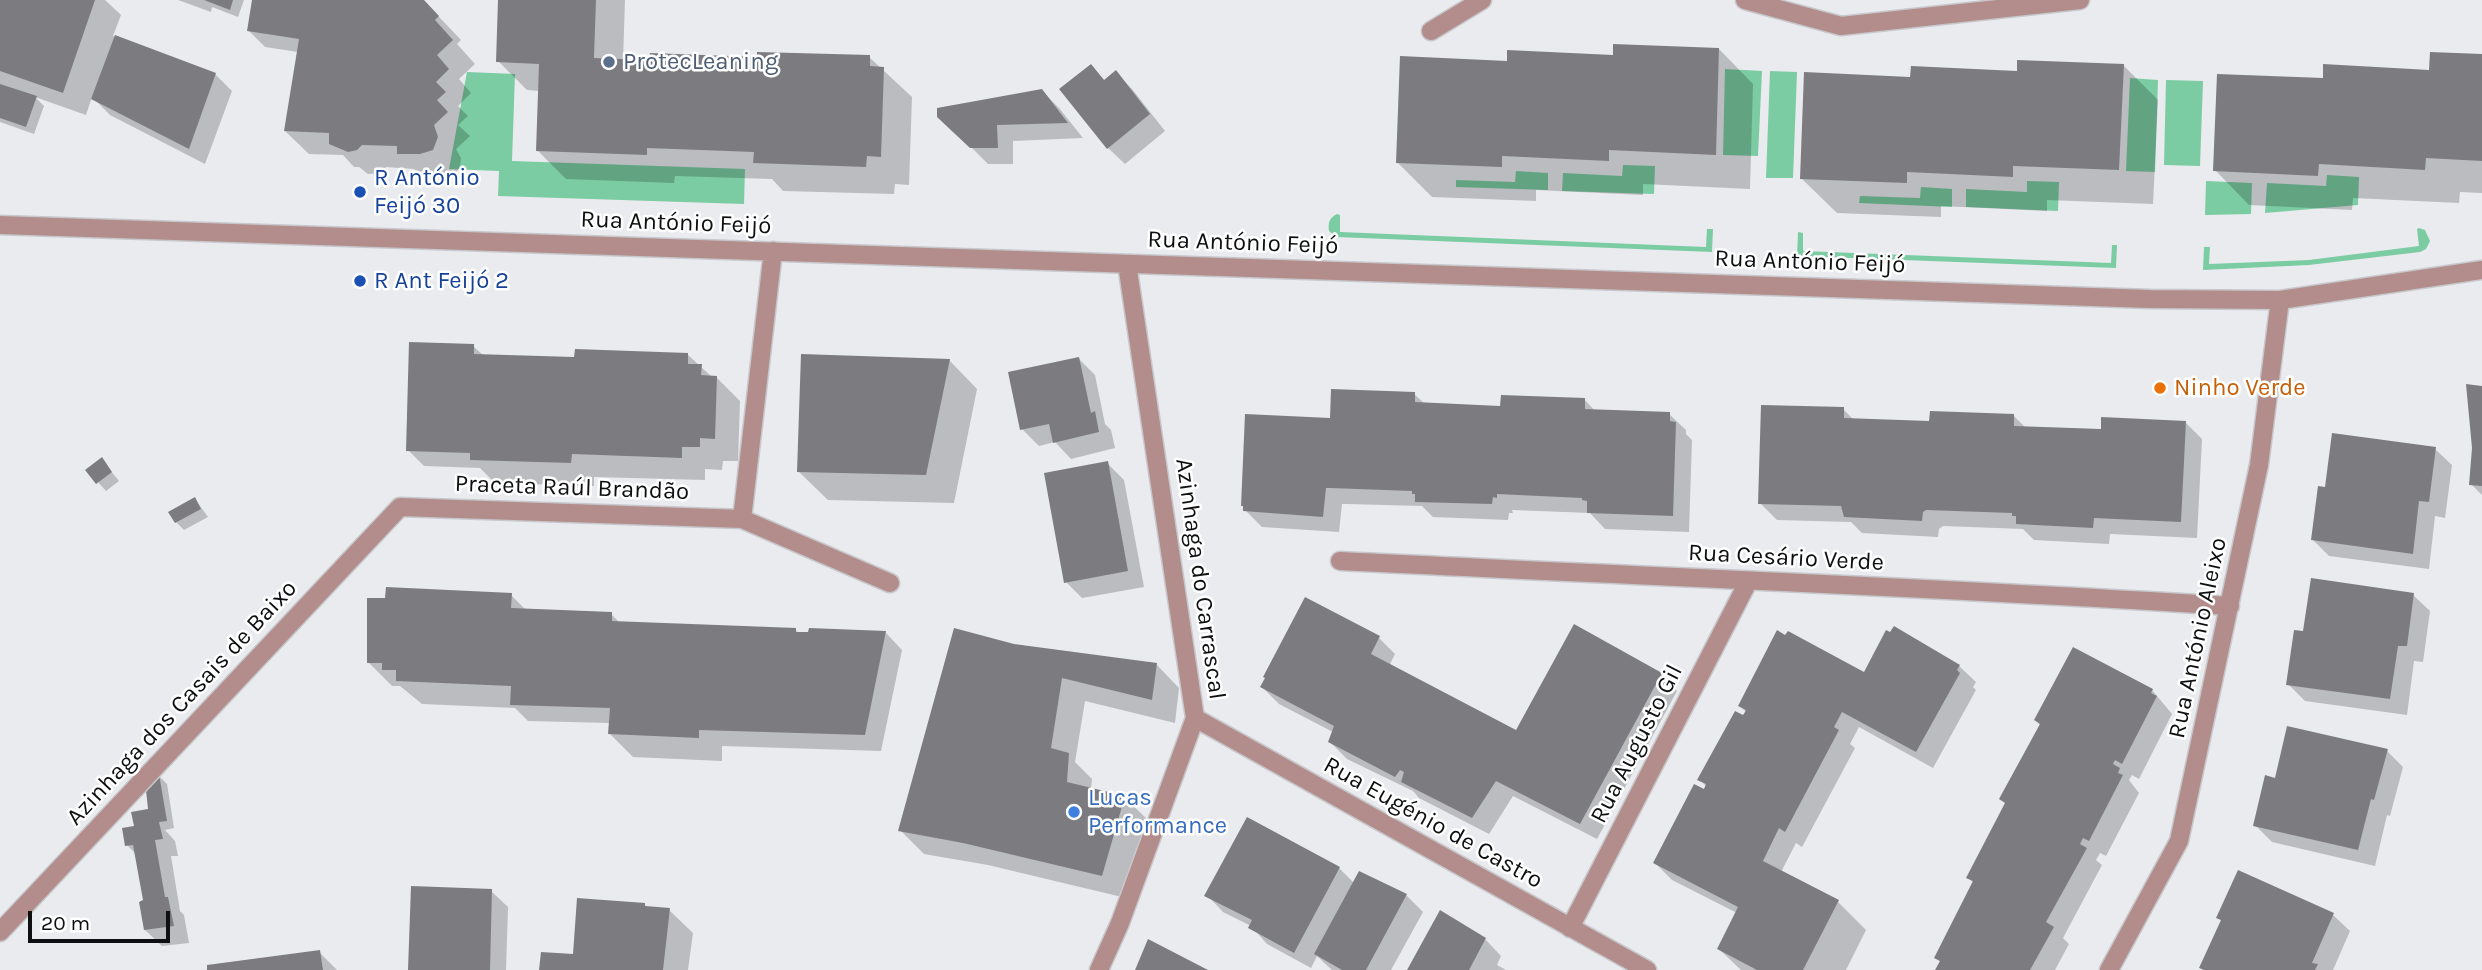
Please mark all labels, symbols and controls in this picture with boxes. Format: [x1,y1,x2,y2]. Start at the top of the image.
place label: ProtecLeaning [623,48,778,76]
marker: ProtecLeaning [601,54,617,70]
place label: R António Feijó 30 [374,164,480,220]
marker: R António Feijó 30 [352,184,368,200]
street label: Rua António Feijó [580,205,772,241]
street label: Rua António Feijó [1147,225,1339,261]
street label: Rua António Feijó [1714,244,1906,280]
place label: R Ant Feijó 2 [374,267,509,295]
marker: R Ant Feijó 2 [352,273,368,289]
place label: Ninho Verde [2174,374,2306,402]
marker: Ninho Verde [2152,380,2168,396]
street label: Azinhaga do Carrascal [1169,456,1231,702]
street label: Praceta Raúl Brandão [454,470,690,506]
street label: Rua António Aleixo [2163,535,2233,741]
street label: Rua Cesário Verde [1687,538,1885,578]
street label: Azinhaga dos Casais de Baixo [61,574,303,832]
street label: Rua Augusto Gil [1585,660,1689,828]
street label: Rua Eugénio de Castro [1318,751,1548,895]
place label: Lucas Performance [1088,784,1227,840]
marker: Lucas Performance [1066,804,1082,820]
scale bar [32,897,173,941]
text: 20 m [41,911,90,935]

